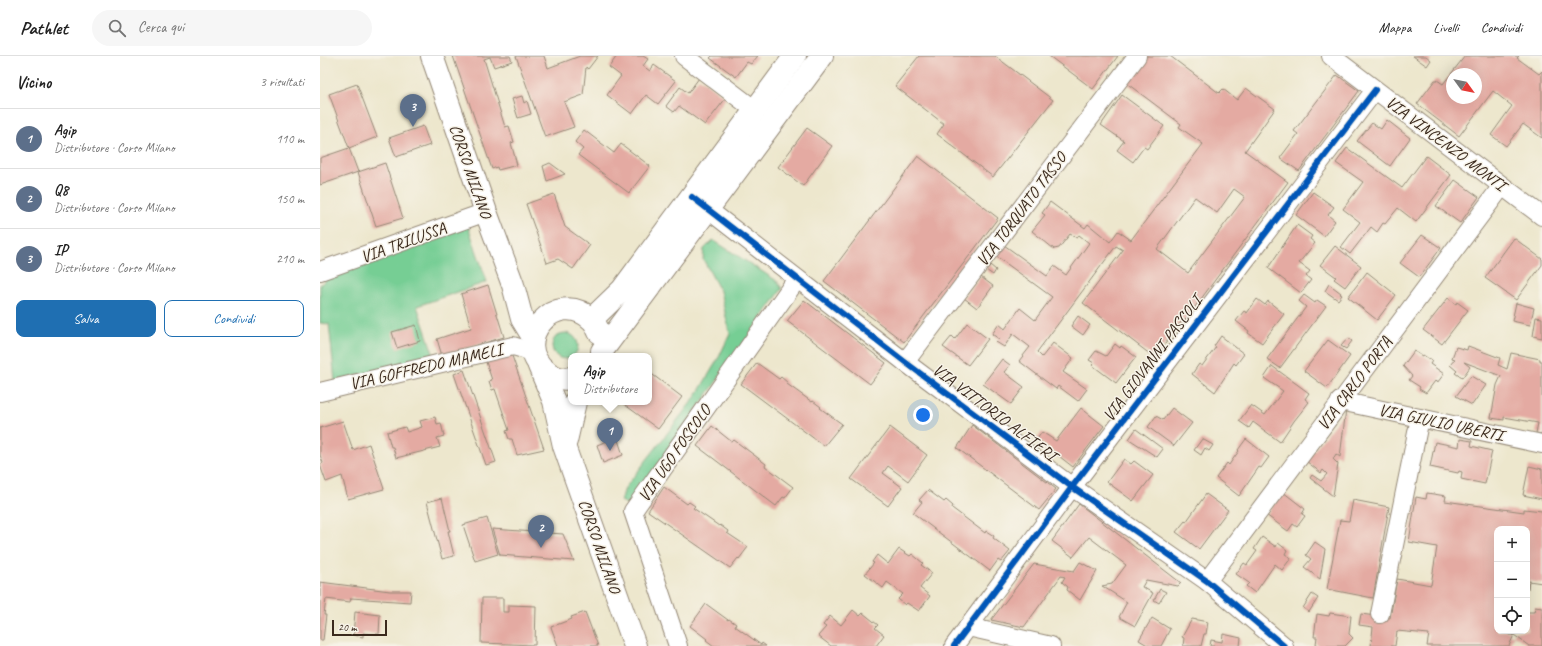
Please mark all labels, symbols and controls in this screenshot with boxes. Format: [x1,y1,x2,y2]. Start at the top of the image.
search box [92,10,372,46]
text: Pathlet [20,16,68,40]
icon: search [106,17,128,39]
text: Cerca qui [138,18,184,37]
text: Mappa [1379,19,1411,36]
text: Livelli [1433,19,1459,36]
text: Condividi [1481,19,1522,36]
north arrow [1446,68,1482,104]
text: Vicino [16,72,51,93]
text: 3 risultati [260,74,304,90]
street label: VIA VINCENZO MONTI [1382,91,1513,198]
pin: 3 [400,94,426,127]
text: Agip [54,121,76,140]
street label: CORSO MILANO [445,122,497,222]
text: 1 [26,131,32,147]
text: 110 m [276,131,304,147]
text: Distributore · Corso Milano [54,140,175,156]
street label: VIA TORQUATO TASSO [972,147,1072,270]
text: Q8 [54,181,68,200]
text: 2 [26,191,32,207]
text: 150 m [276,191,304,207]
text: Distributore · Corso Milano [54,200,175,216]
street label: VIA TRILUSSA [358,217,449,268]
text: IP [54,241,67,260]
text: 3 [26,251,32,267]
text: 210 m [276,251,304,267]
text: Distributore · Corso Milano [54,260,175,276]
street label: VIA GIOVANNI PASCOLI [1098,289,1209,425]
button: Salva [16,300,156,337]
button: Condividi [164,300,304,337]
street label: VIA CARLO PORTA [1312,332,1397,434]
street label: VIA GOFFREDO MAMELI [348,338,509,394]
popup [568,353,652,405]
street label: VIA VITTORIO ALFIERI [929,359,1064,468]
text: Agip [583,362,605,381]
text: Distributore [583,381,637,397]
street label: VIA UGO FOSCOLO [633,399,717,506]
street label: VIA GIULIO UBERTI [1377,399,1508,447]
your location [913,405,933,425]
pin: 1 [597,418,623,451]
street label: CORSO MILANO [574,497,626,597]
pin: 2 [528,515,554,548]
map controls [1494,526,1530,634]
button: + [1494,526,1530,562]
button: − [1494,562,1530,598]
button: locate [1494,598,1530,634]
scale bar [332,618,387,637]
text: 20 m [338,620,357,634]

